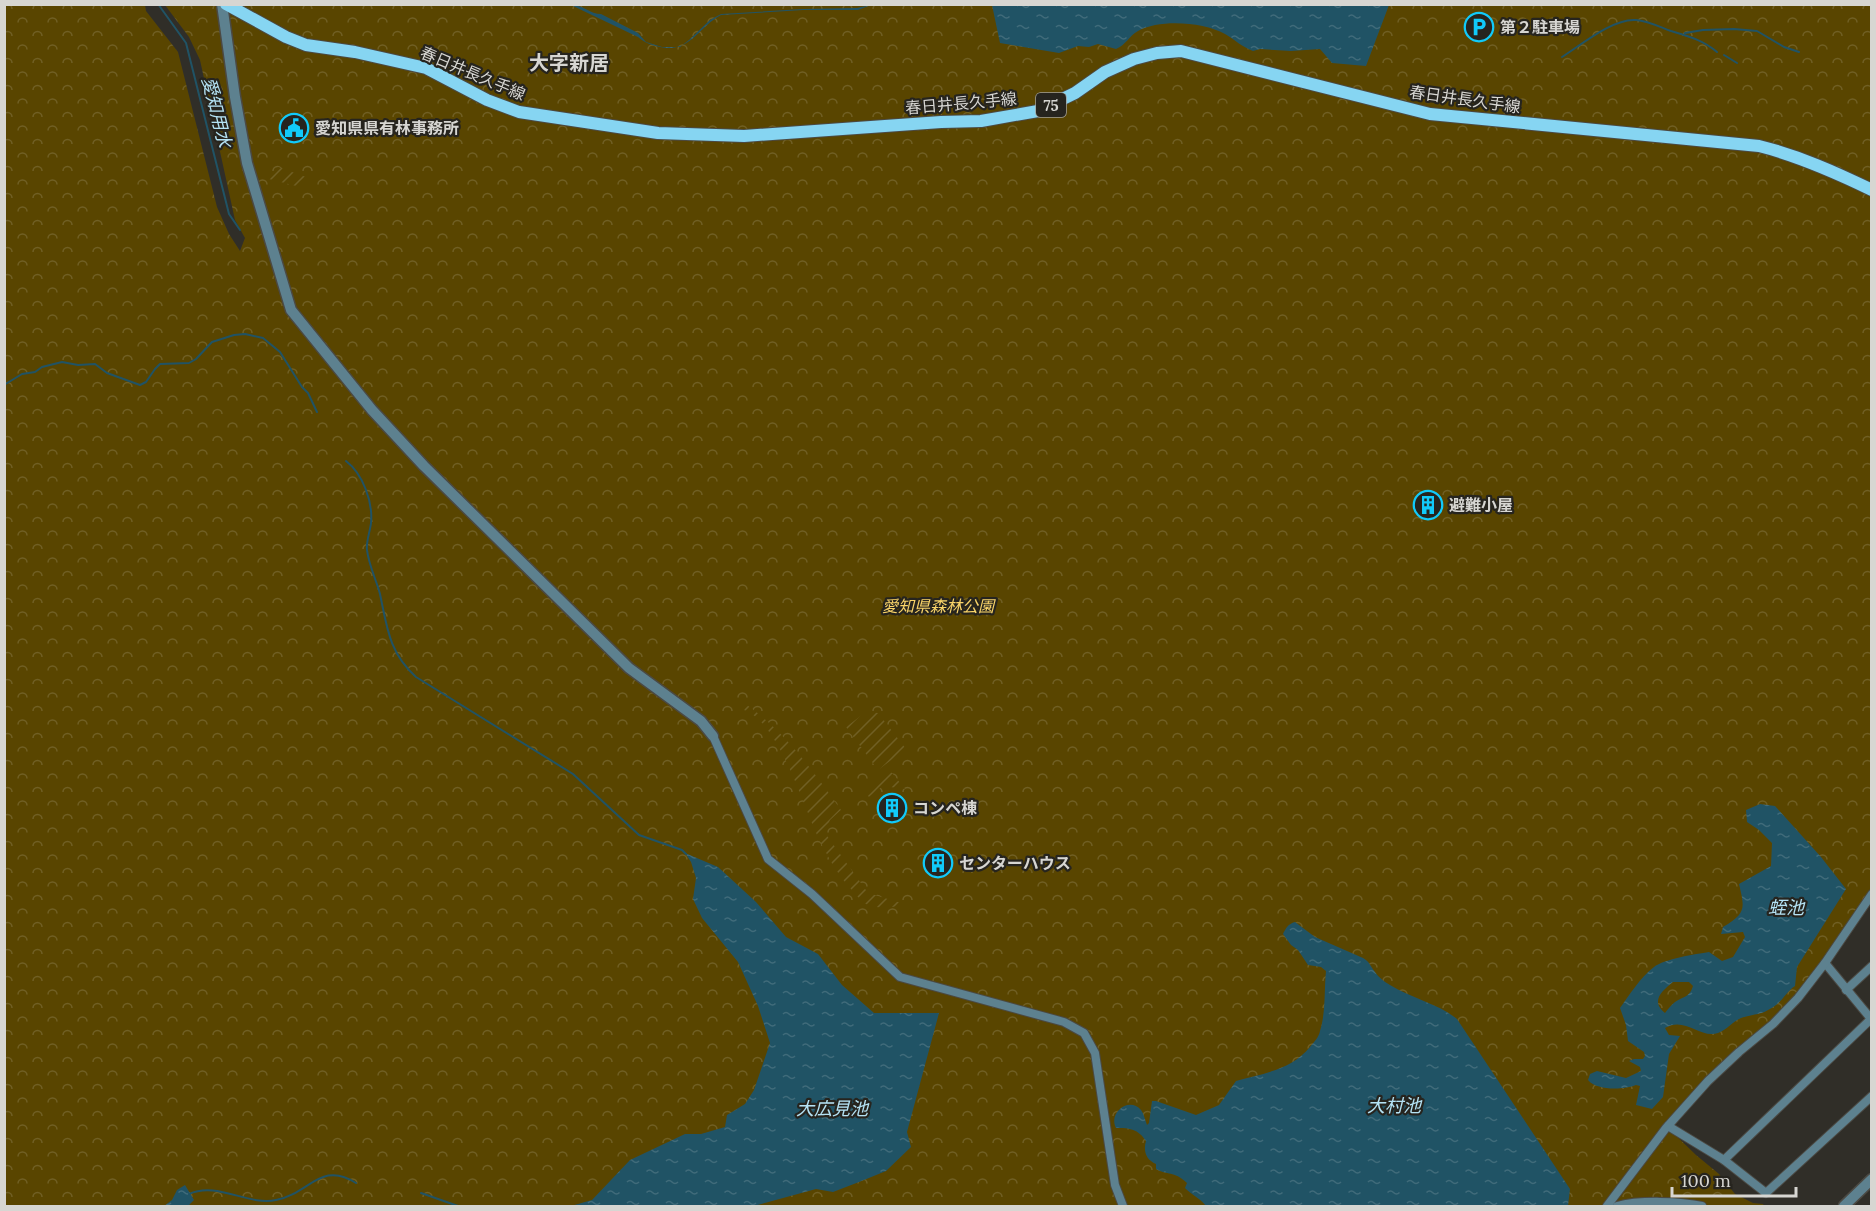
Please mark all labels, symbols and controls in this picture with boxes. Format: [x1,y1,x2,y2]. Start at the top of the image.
parking icon: 第２駐車場 [1463,11,1495,43]
place label: 第２駐車場 [1500,17,1580,37]
street label: 春日井長久手線 [418,42,528,104]
district label: 大字新居 [529,50,609,75]
water label: 愛知用水 [197,74,237,152]
street label: 春日井長久手線 [1408,81,1522,117]
street label: 春日井長久手線 [904,88,1018,118]
road number: 75 [1036,93,1066,117]
public building icon: 愛知県県有林事務所 [278,112,310,144]
place label: 愛知県県有林事務所 [315,118,459,138]
building icon: 避難小屋 [1412,489,1444,521]
place label: 避難小屋 [1449,495,1513,515]
park label: 愛知県森林公園 [882,596,996,616]
building icon: コンペ棟 [876,792,908,824]
place label: コンペ棟 [913,798,977,818]
building icon: センターハウス [922,847,954,879]
place label: センターハウス [959,853,1071,873]
water label: 蛭池 [1768,896,1806,919]
water label: 大村池 [1367,1094,1423,1117]
water label: 大広見池 [796,1097,870,1120]
scale bar [1672,1160,1796,1198]
text: 100 m [1681,1169,1731,1192]

